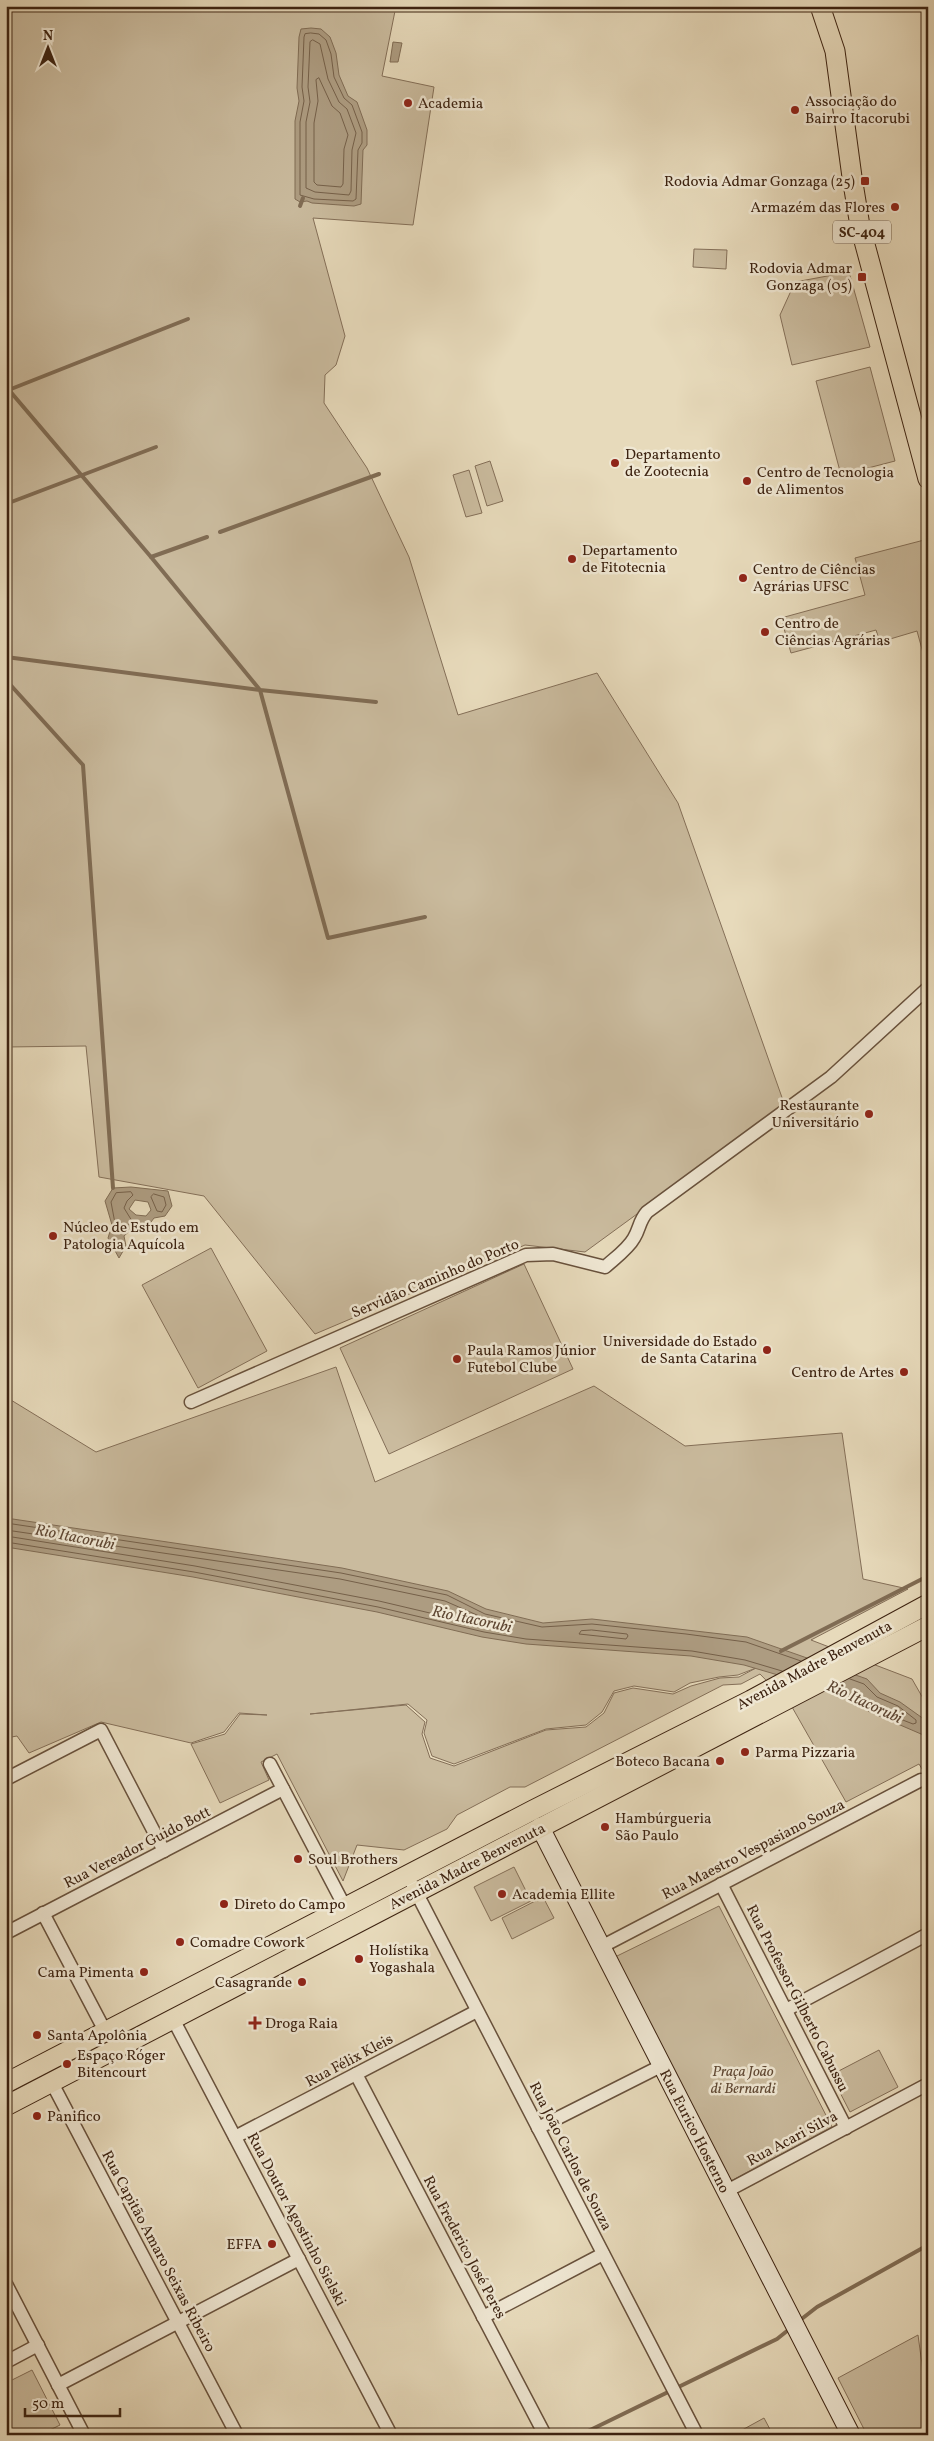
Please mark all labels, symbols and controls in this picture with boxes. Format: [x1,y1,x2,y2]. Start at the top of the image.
north arrow [22,22,72,72]
text: N [43,27,53,46]
place label: Associação do Bairro Itacorubi [805,92,910,130]
place label: Academia [418,94,483,115]
marker: Academia [402,97,414,109]
marker: Associação do Bairro Itacorubi [789,104,801,116]
place label: Rodovia Admar Gonzaga (25) [664,172,855,193]
marker: Rodovia Admar Gonzaga (25) [859,175,871,187]
place label: Armazém das Flores [750,198,885,219]
marker: Armazém das Flores [889,201,901,213]
road number: SC-404 [833,220,891,243]
place label: Rodovia Admar Gonzaga (05) [749,259,852,297]
marker: Rodovia Admar Gonzaga (05) [856,271,868,283]
place label: Departamento de Zootecnia [625,445,721,483]
marker: Departamento de Zootecnia [609,457,621,469]
place label: Centro de Tecnologia de Alimentos [757,463,894,501]
marker: Centro de Tecnologia de Alimentos [741,475,753,487]
place label: Departamento de Fitotecnia [582,541,678,579]
marker: Departamento de Fitotecnia [566,553,578,565]
place label: Centro de Ciências Agrárias UFSC [753,560,875,598]
marker: Centro de Ciências Agrárias UFSC [737,572,749,584]
place label: Centro de Ciências Agrárias [775,614,890,652]
marker: Centro de Ciências Agrárias [759,626,771,638]
place label: Restaurante Universitário [772,1096,859,1134]
marker: Restaurante Universitário [863,1108,875,1120]
place label: Núcleo de Estudo em Patologia Aquícola [63,1218,199,1256]
marker: Núcleo de Estudo em Patologia Aquícola [47,1230,59,1242]
street label: Servidão Caminho do Porto [349,1235,523,1324]
place label: Universidade do Estado de Santa Catarina [603,1332,757,1370]
place label: Paula Ramos Júnior Futebol Clube [467,1341,596,1379]
marker: Universidade do Estado de Santa Catarina [761,1344,773,1356]
marker: Paula Ramos Júnior Futebol Clube [451,1353,463,1365]
place label: Centro de Artes [792,1363,894,1384]
marker: Centro de Artes [898,1366,910,1378]
water label: Rio Itacorubi [33,1519,117,1557]
water label: Rio Itacorubi [430,1601,514,1639]
street label: Avenida Madre Benvenuta [733,1616,896,1716]
water label: Rio Itacorubi [823,1676,906,1730]
place label: Parma Pizzaria [755,1743,855,1764]
marker: Parma Pizzaria [739,1746,751,1758]
place label: Boteco Bacana [615,1752,710,1773]
marker: Boteco Bacana [714,1755,726,1767]
street label: Rua Maestro Vespasiano Souza [659,1795,849,1906]
street label: Rua Vereador Guido Bott [61,1802,215,1895]
place label: Hambúrgueria São Paulo [615,1809,712,1847]
street label: Avenida Madre Benvenuta [386,1819,550,1916]
marker: Hambúrgueria São Paulo [599,1821,611,1833]
place label: Soul Brothers [308,1850,398,1871]
marker: Soul Brothers [292,1853,304,1865]
place label: Academia Ellite [512,1885,615,1906]
marker: Academia Ellite [496,1888,508,1900]
place label: Direto do Campo [234,1895,346,1916]
marker: Direto do Campo [218,1898,230,1910]
street label: Rua Professor Gilberto Cabussu [740,1902,853,2096]
place label: Comadre Cowork [190,1933,305,1954]
marker: Comadre Cowork [174,1936,186,1948]
place label: Holístika Yogashala [369,1941,435,1979]
marker: Holístika Yogashala [353,1953,365,1965]
place label: Cama Pimenta [38,1963,134,1984]
marker: Cama Pimenta [138,1966,150,1978]
place label: Casagrande [215,1973,292,1994]
marker: Casagrande [296,1976,308,1988]
place label: Droga Raia [265,2014,338,2035]
marker: Droga Raia [249,2017,261,2029]
place label: Santa Apolônia [47,2026,147,2047]
marker: Santa Apolônia [31,2029,43,2041]
street label: Rua Félix Kleis [302,2029,397,2093]
place label: Espaço Róger Bitencourt [77,2046,165,2084]
marker: Espaço Róger Bitencourt [61,2058,73,2070]
park label: Praça João di Bernardi [711,2062,776,2100]
street label: Rua Eurico Hosterno [653,2066,734,2197]
street label: Rua João Carlos de Souza [523,2079,616,2235]
place label: Panifico [47,2107,101,2128]
street label: Rua Acari Silva [744,2107,842,2172]
marker: Panifico [31,2110,43,2122]
street label: Rua Doutor Agostinho Sielski [241,2129,350,2310]
street label: Rua Capitão Amaro Seixas Ribeiro [96,2147,220,2356]
street label: Rua Frederico José Peres [417,2172,510,2323]
place label: EFFA [226,2235,262,2256]
marker: EFFA [266,2238,278,2250]
scale bar [25,2386,120,2418]
text: 50 m [32,2394,64,2415]

